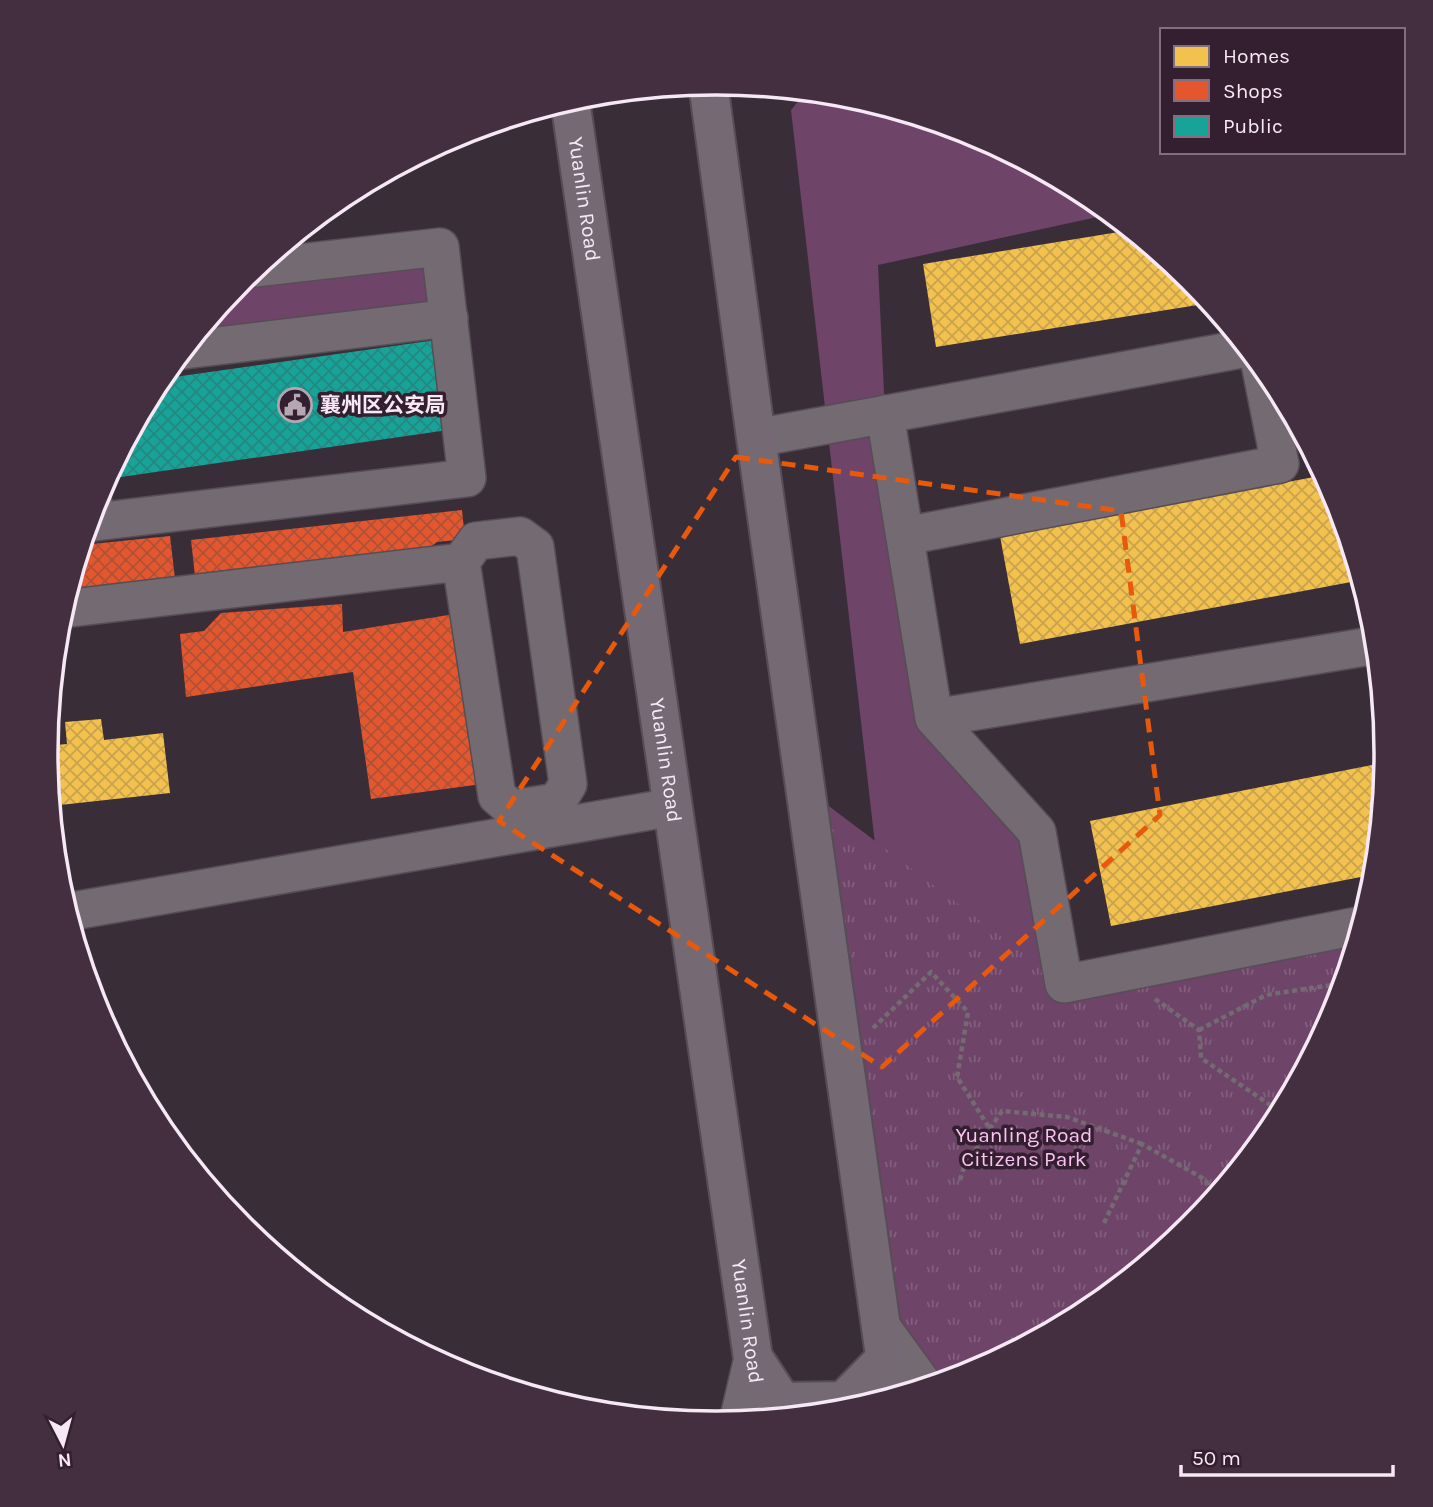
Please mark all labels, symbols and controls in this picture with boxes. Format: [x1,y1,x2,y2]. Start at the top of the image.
legend [1160,28,1405,154]
text: Homes [1223,44,1290,68]
text: Shops [1223,79,1283,103]
text: Public [1223,114,1283,138]
street label: Yuanlin Road [564,135,605,263]
public building icon: 襄州区公安局 [276,386,314,424]
place label: 襄州区公安局 [320,393,446,417]
street label: Yuanlin Road [645,696,687,824]
park label: Yuanling Road Citizens Park [955,1123,1093,1171]
street label: Yuanlin Road [727,1257,769,1385]
north arrow [28,1409,98,1479]
scale bar [1181,1434,1393,1478]
text: 50 m [1192,1446,1241,1470]
text: N [57,1448,73,1472]

